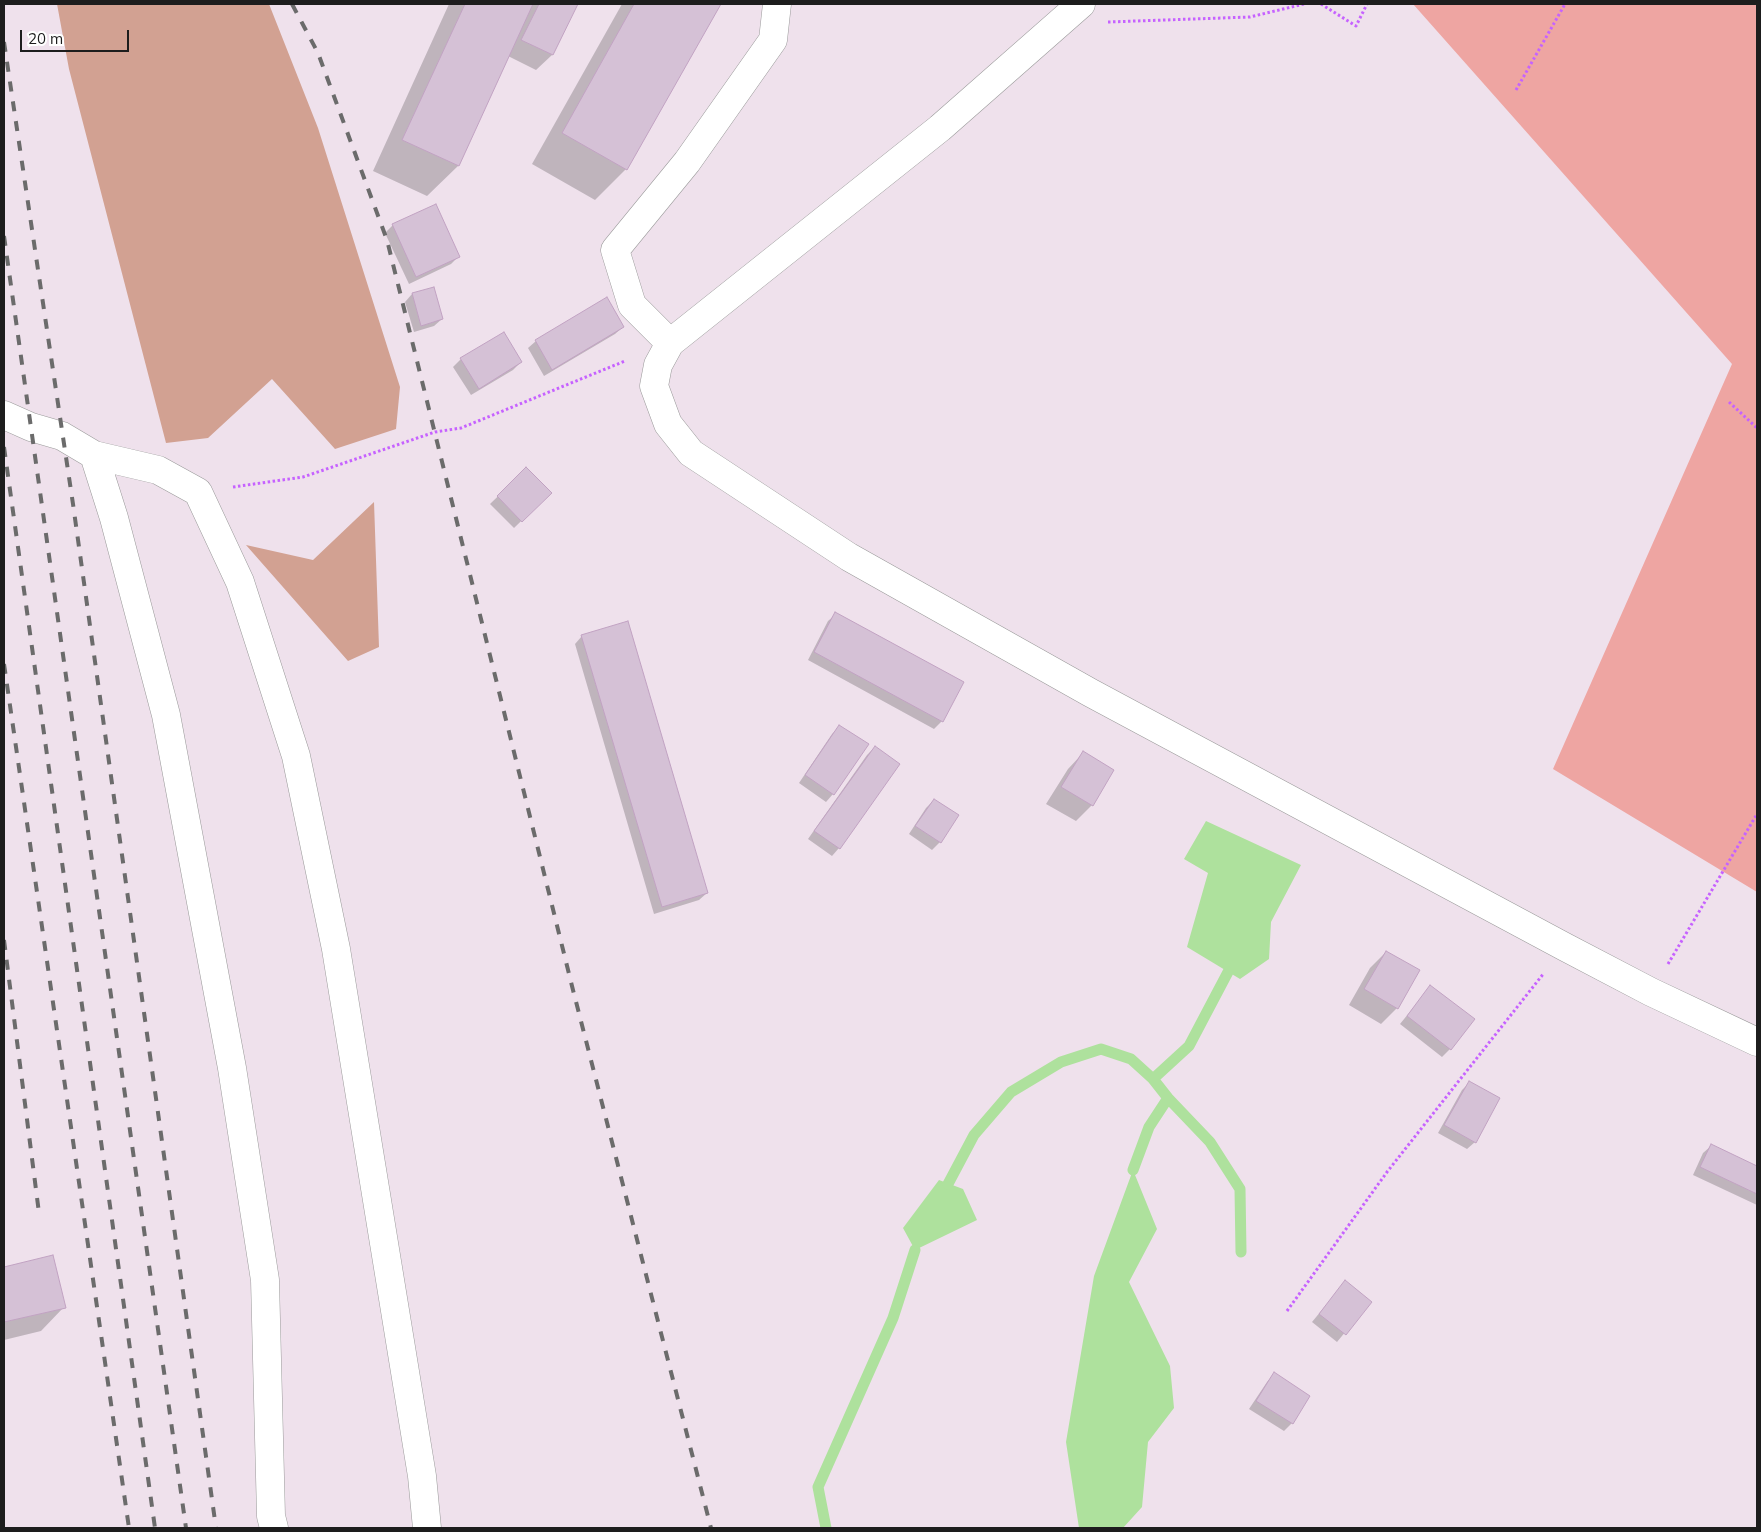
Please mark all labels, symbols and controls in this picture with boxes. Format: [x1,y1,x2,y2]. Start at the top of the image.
scale bar [22,20,131,52]
text: 20 m [28,29,63,48]

